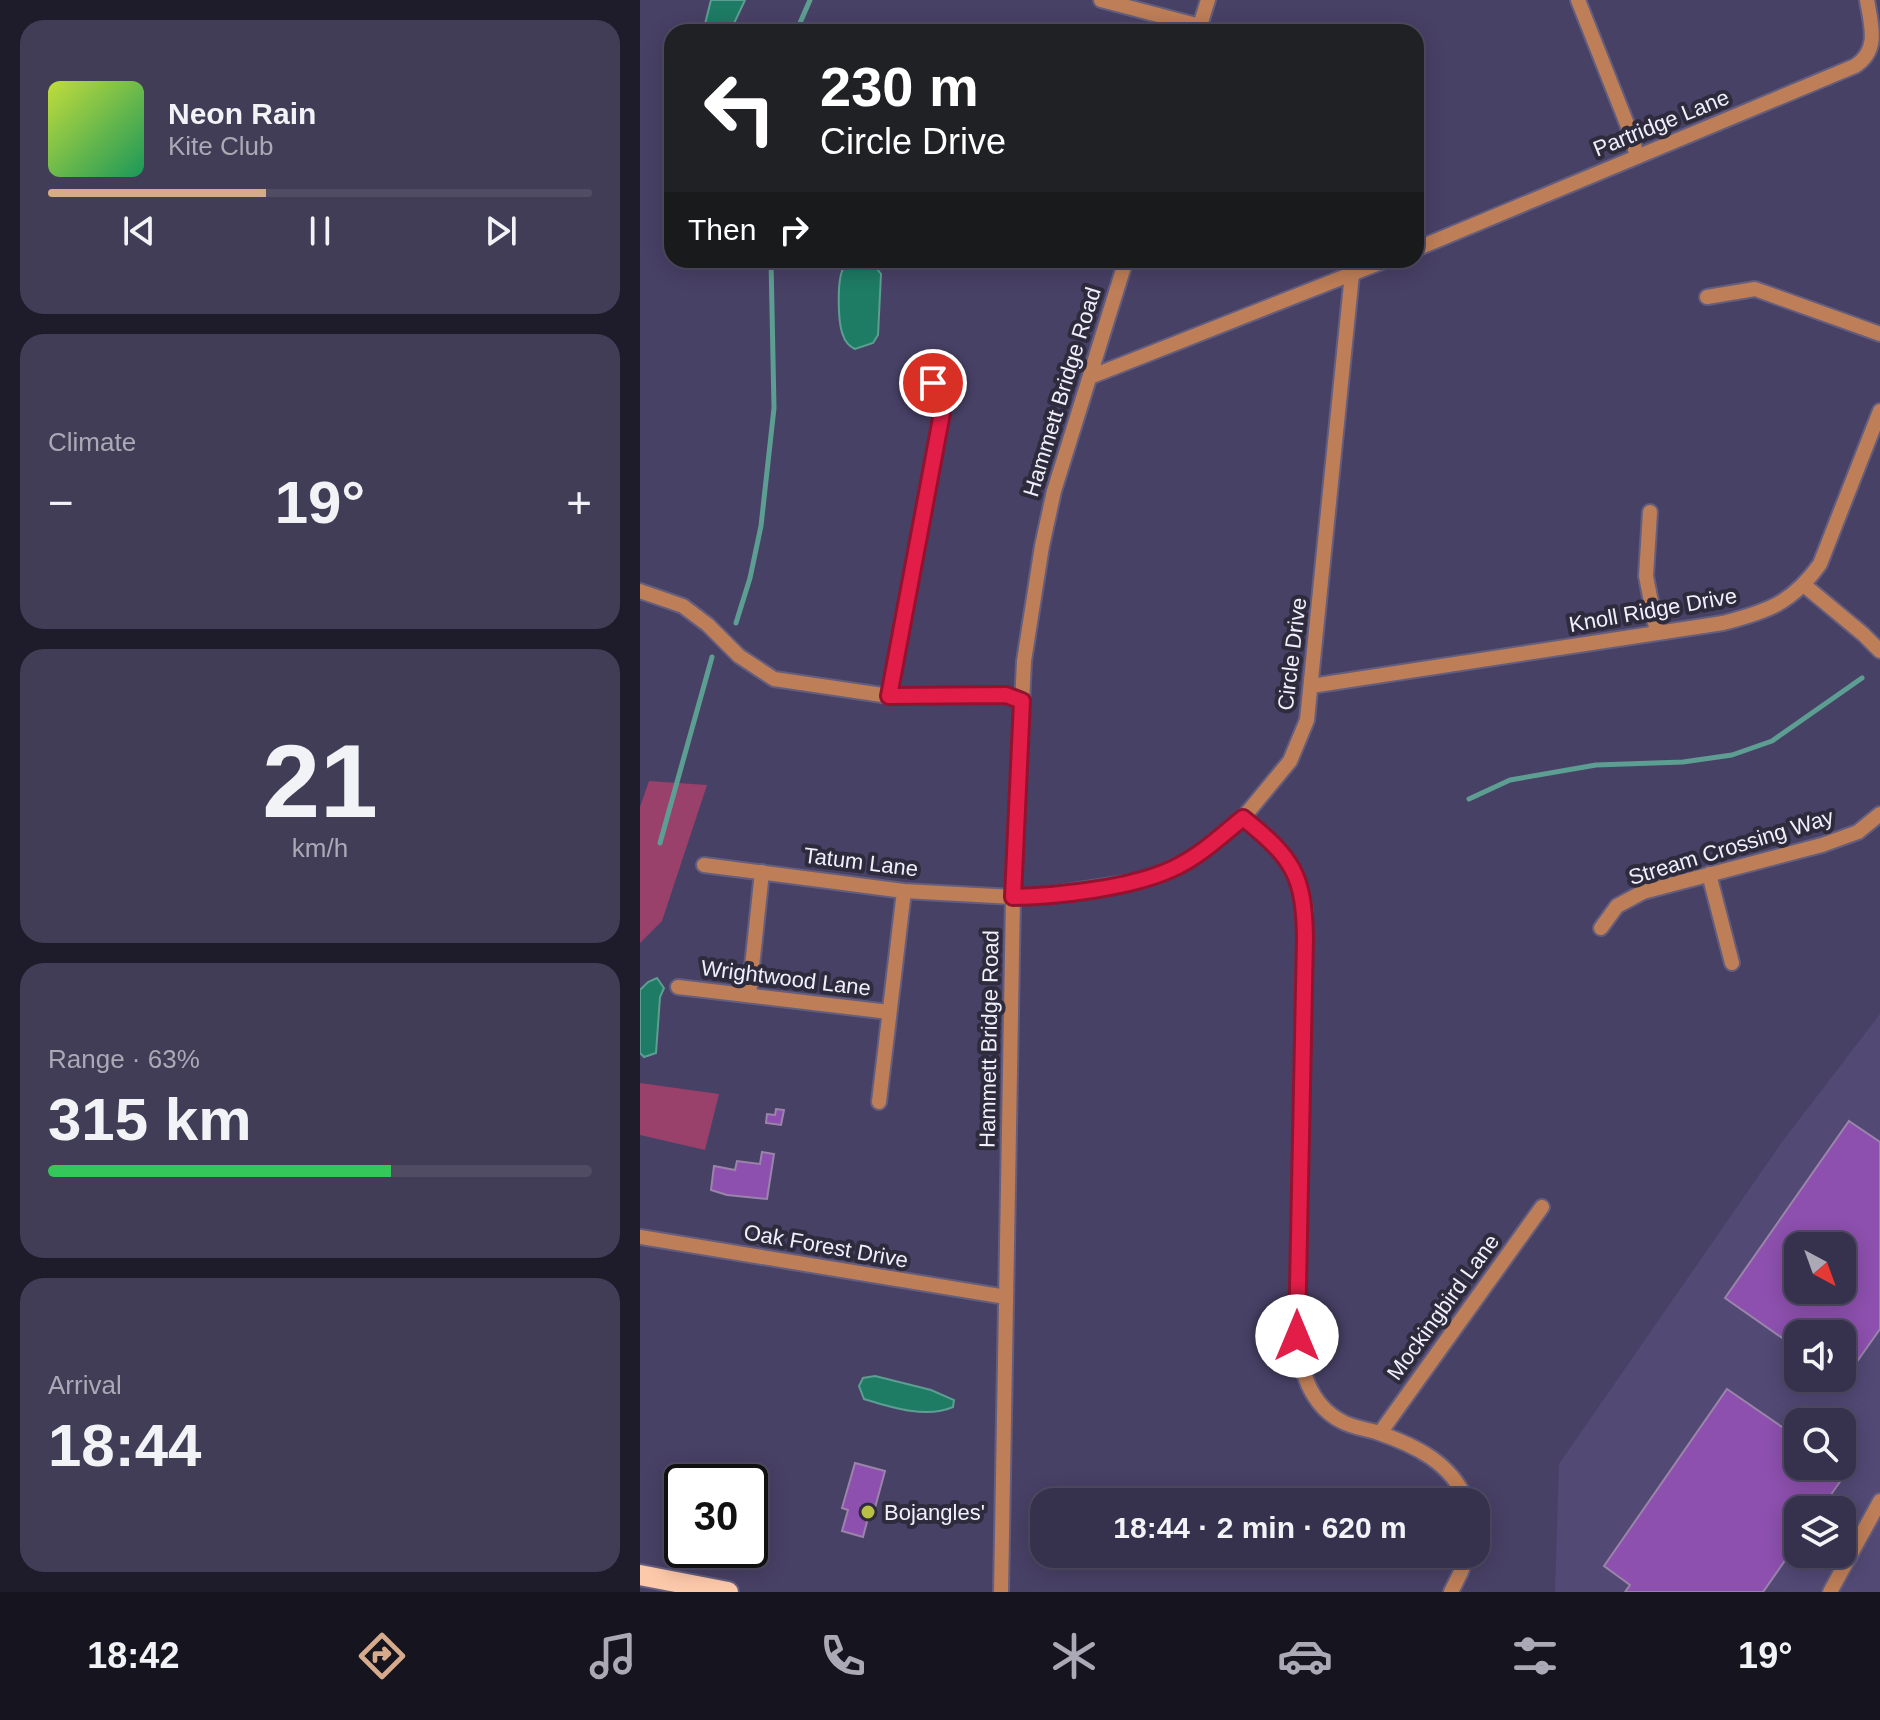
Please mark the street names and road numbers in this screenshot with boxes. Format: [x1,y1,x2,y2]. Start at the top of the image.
street label: Partridge Lane [1589,84,1733,162]
street label: Hammett Bridge Road [1018,284,1106,500]
street label: Knoll Ridge Drive [1567,583,1739,637]
street label: Circle Drive [1273,596,1311,712]
street label: Stream Crossing Way [1625,804,1837,890]
street label: Tatum Lane [802,843,920,881]
street label: Hammett Bridge Road [975,930,1003,1148]
street label: Wrightwood Lane [700,955,872,1001]
street label: Oak Forest Drive [742,1219,910,1273]
street label: Mockingbird Lane [1382,1229,1504,1385]

